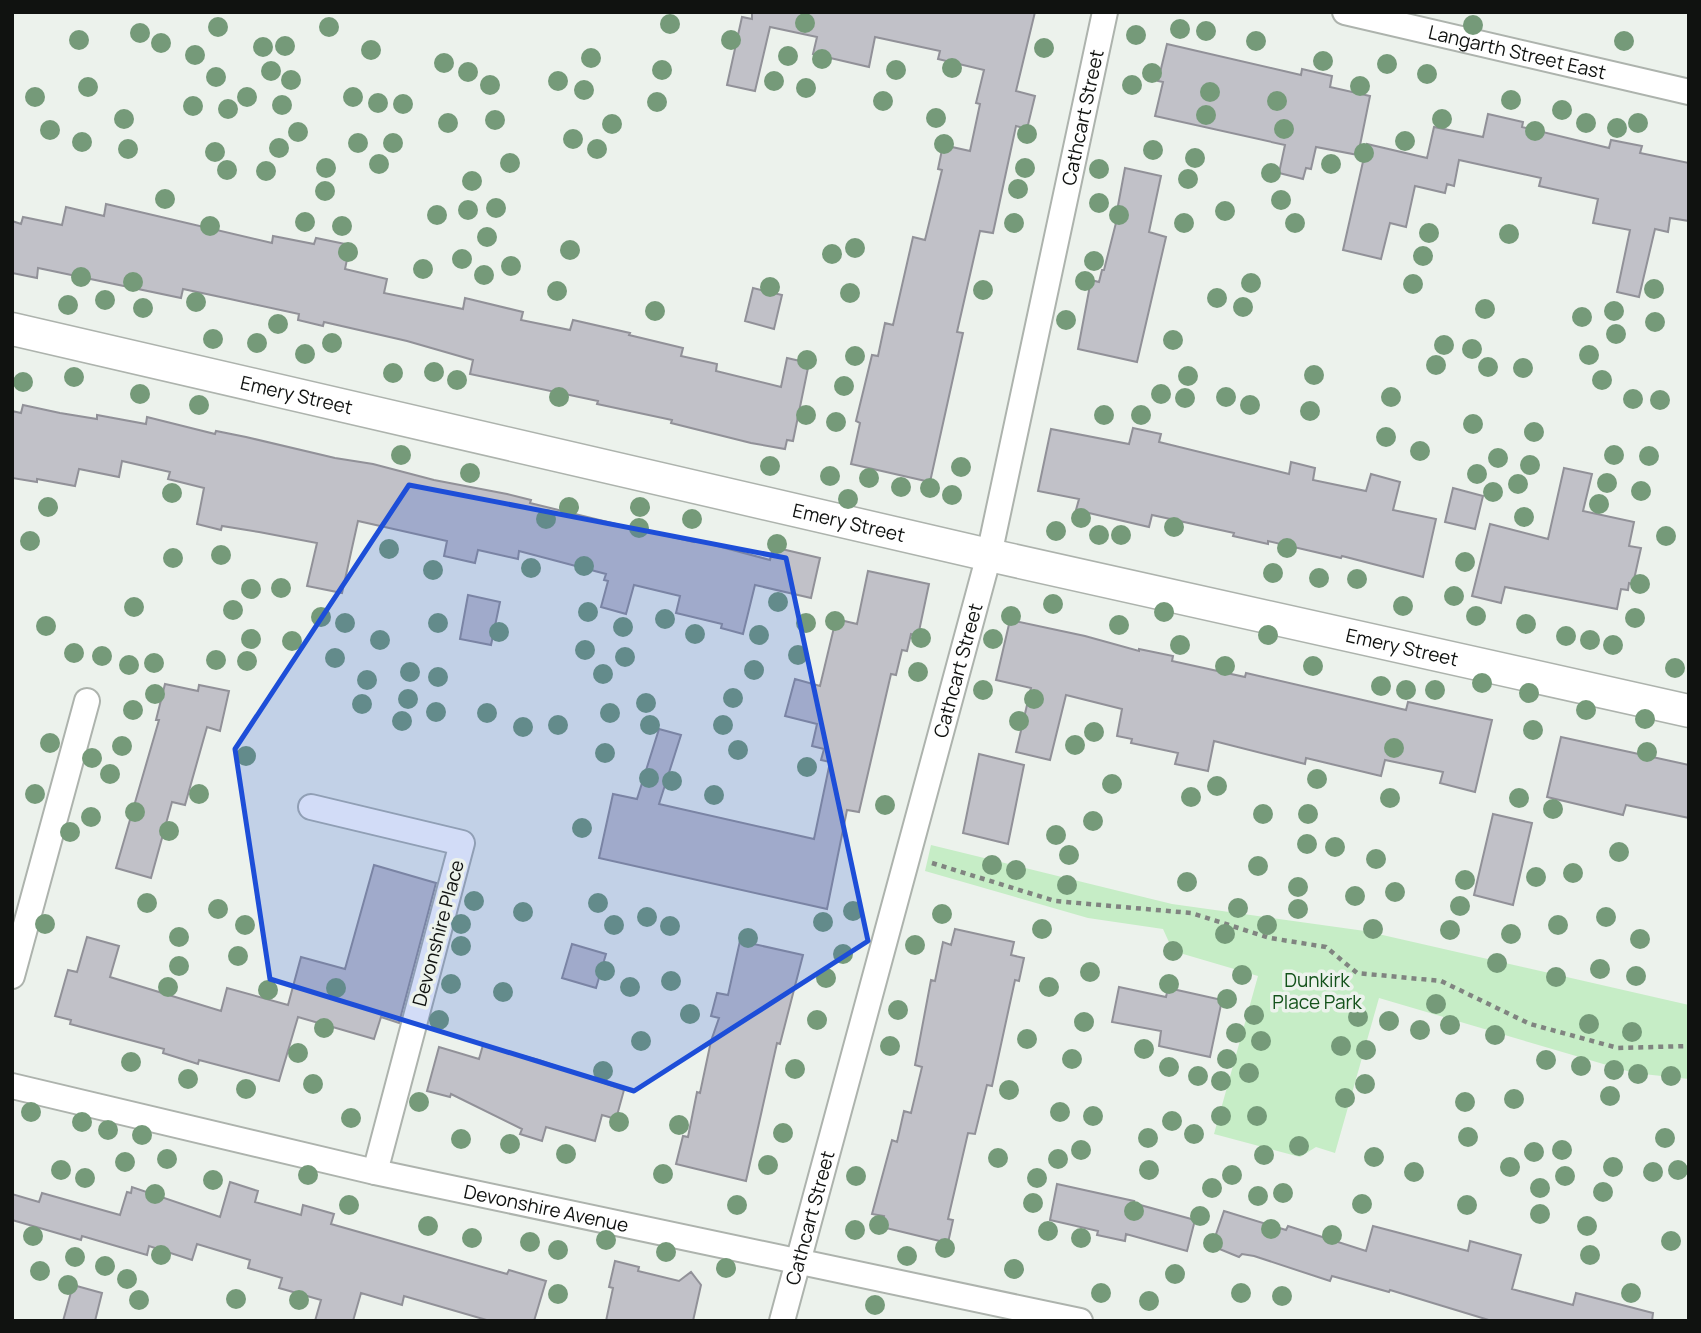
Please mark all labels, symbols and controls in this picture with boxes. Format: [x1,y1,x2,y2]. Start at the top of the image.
street label: Langarth Street East [1426,19,1609,85]
street label: Cathcart Street [1055,47,1110,188]
street label: Emery Street [238,369,355,420]
street label: Emery Street [790,497,908,548]
street label: Cathcart Street [927,600,988,740]
street label: Emery Street [1343,622,1461,672]
street label: Devonshire Place [406,857,470,1009]
park label: Dunkirk Place Park [1272,967,1362,1015]
street label: Cathcart Street [779,1148,841,1288]
street label: Devonshire Avenue [461,1178,631,1238]

